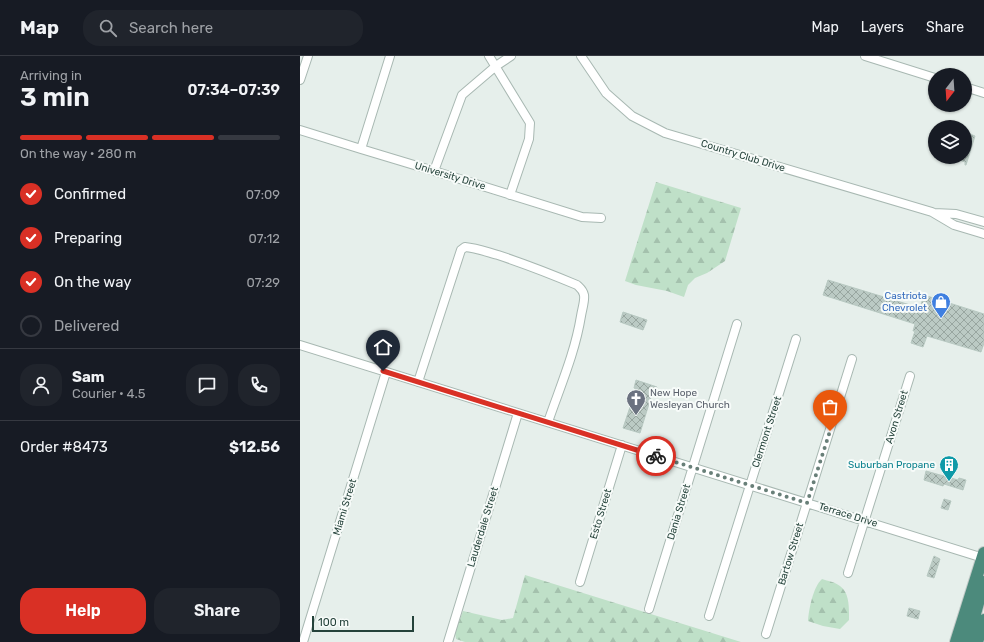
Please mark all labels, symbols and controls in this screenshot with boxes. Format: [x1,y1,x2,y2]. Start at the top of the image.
search box [83,10,363,46]
text: Map [20,16,59,39]
icon: search [97,17,119,39]
text: Search here [129,19,213,37]
text: Map [812,19,839,36]
text: Layers [861,19,904,36]
text: Share [926,19,964,36]
text: Arriving in [20,68,82,83]
north arrow [928,68,972,112]
map controls [928,68,972,164]
text: 07:34–07:39 [187,81,280,99]
text: 3 min [20,82,90,113]
button: layers [928,120,972,164]
street label: Country Club Drive [699,137,787,175]
text: On the way · 280 m [20,146,136,161]
street label: University Drive [413,160,487,193]
icon: check [20,183,42,205]
text: Confirmed [54,185,126,203]
text: 07:09 [246,187,280,202]
icon: check [20,227,42,249]
text: Preparing [54,229,122,247]
text: 07:12 [249,231,280,246]
icon: check [20,271,42,293]
text: On the way [54,273,132,291]
text: 07:29 [246,275,280,290]
place label: Castriota Chevrolet [882,290,927,314]
shop icon: Castriota Chevrolet [930,291,952,319]
text: Delivered [54,317,119,335]
pin [366,330,400,371]
icon: home [372,336,394,358]
button: person [20,364,62,406]
button: chat [186,364,228,406]
button: phone [238,364,280,406]
text: Sam [72,368,105,386]
text: Courier · 4.5 [72,386,146,401]
place label: New Hope Wesleyan Church [650,387,730,411]
church icon: New Hope Wesleyan Church [625,388,647,416]
street label: Avon Street [883,389,911,445]
pin [813,390,847,431]
street label: Clermont Street [750,395,784,469]
icon: bag [819,396,841,418]
courier [636,436,676,476]
text: Order #8473 [20,438,108,456]
text: $12.56 [229,438,280,456]
icon: bike [645,445,667,467]
building icon: Suburban Propane [938,454,960,482]
place label: Suburban Propane [848,459,935,471]
street label: Miami Street [331,477,359,537]
street label: Dania Street [665,483,693,541]
street label: Lauderdale Street [465,485,501,569]
street label: Esto Street [588,487,614,541]
street label: Terrace Drive [817,500,879,530]
street label: Bartow Street [776,521,806,587]
button: Help [20,588,146,634]
button: Share [154,588,280,634]
scale bar [312,614,414,633]
text: 100 m [318,616,349,629]

